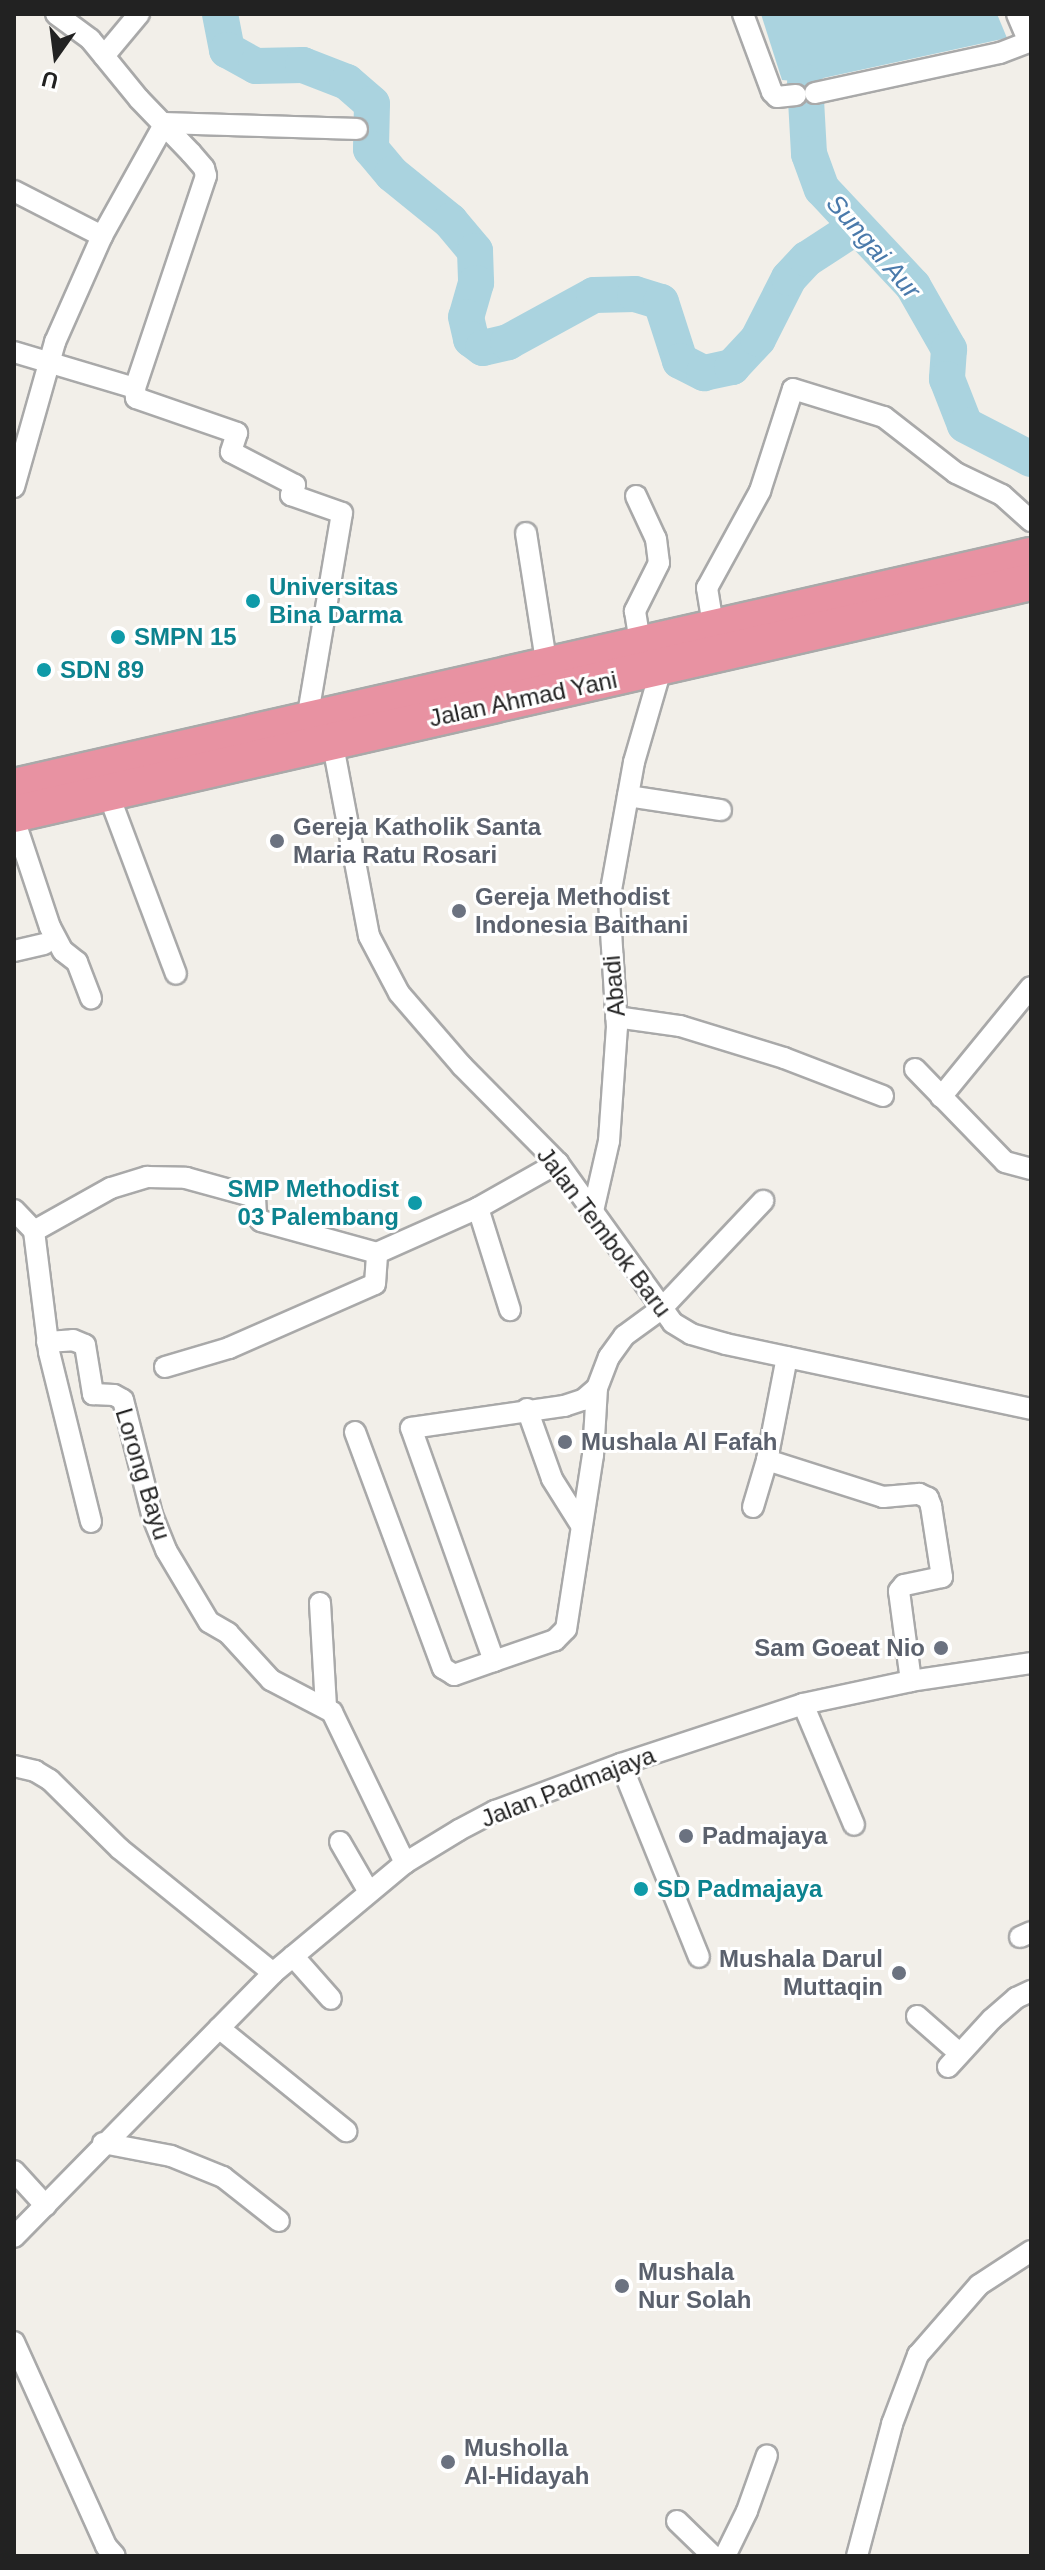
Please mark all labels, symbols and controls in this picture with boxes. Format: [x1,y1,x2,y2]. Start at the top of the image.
north arrow [16,16,96,96]
text: U [39,66,61,94]
water label: Sungai Aur [819,188,927,306]
place label: Universitas Bina Darma [269,573,402,629]
marker: Universitas Bina Darma [244,592,262,610]
place label: SMPN 15 [134,623,237,651]
marker: SMPN 15 [109,628,127,646]
place label: SDN 89 [60,656,144,684]
marker: SDN 89 [35,661,53,679]
street label: Jalan Ahmad Yani [426,665,620,733]
place label: Gereja Katholik Santa Maria Ratu Rosari [293,813,541,869]
marker: Gereja Katholik Santa Maria Ratu Rosari [268,832,286,850]
place label: Gereja Methodist Indonesia Baithani [475,883,688,939]
marker: Gereja Methodist Indonesia Baithani [450,902,468,920]
street label: Abadi [597,954,631,1018]
street label: Jalan Tembok Baru [531,1141,677,1323]
place label: SMP Methodist 03 Palembang [227,1175,399,1231]
marker: SMP Methodist 03 Palembang [406,1194,424,1212]
street label: Lorong Bayu [109,1405,177,1543]
place label: Mushala Al Fafah [581,1428,778,1456]
marker: Mushala Al Fafah [556,1433,574,1451]
place label: Sam Goeat Nio [754,1634,925,1662]
marker: Sam Goeat Nio [932,1639,950,1657]
street label: Jalan Padmajaya [477,1741,659,1833]
place label: Padmajaya [702,1822,827,1850]
marker: Padmajaya [677,1827,695,1845]
place label: SD Padmajaya [657,1875,822,1903]
marker: SD Padmajaya [632,1880,650,1898]
place label: Mushala Darul Muttaqin [719,1945,883,2001]
marker: Mushala Darul Muttaqin [890,1964,908,1982]
place label: Mushala Nur Solah [638,2258,751,2314]
marker: Mushala Nur Solah [613,2277,631,2295]
place label: Musholla Al-Hidayah [464,2434,589,2490]
marker: Musholla Al-Hidayah [439,2453,457,2471]

